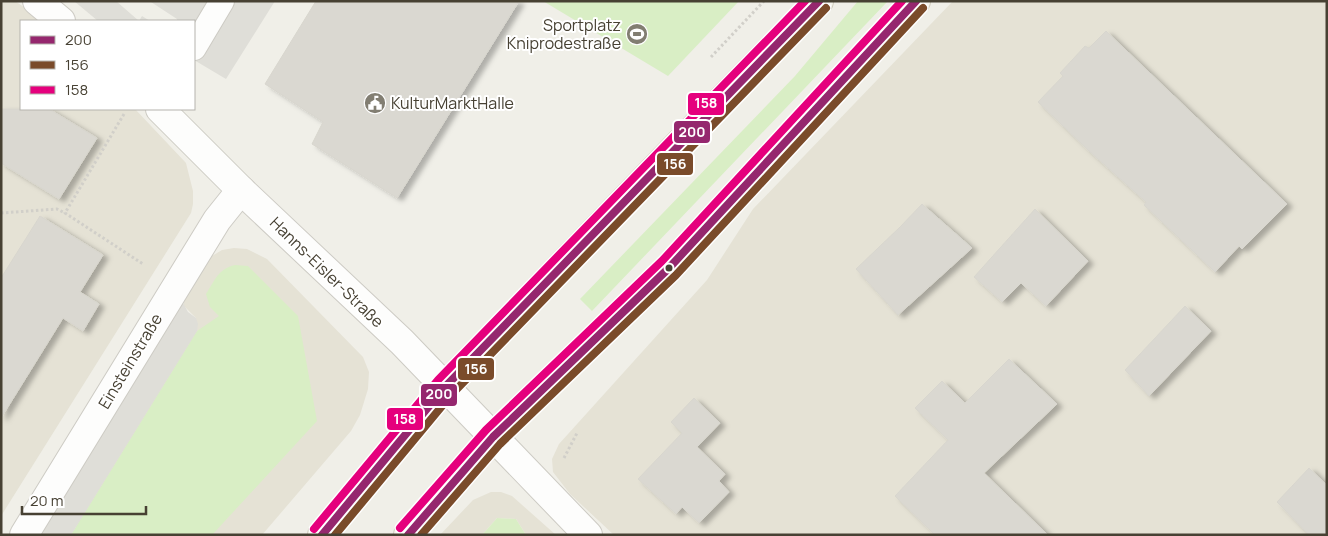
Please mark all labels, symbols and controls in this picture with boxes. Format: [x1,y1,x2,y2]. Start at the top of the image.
place label: Sportplatz Kniprodestraße [507,14,621,54]
legend [20,20,195,110]
sports icon: Sportplatz Kniprodestraße [625,22,649,46]
text: 200 [65,29,92,50]
text: 156 [65,54,89,75]
text: 158 [65,79,88,100]
public building icon: KulturMarktHalle [363,91,387,115]
place label: KulturMarktHalle [391,92,514,114]
line badge: 158 [687,92,725,116]
text: 158 [695,93,717,112]
line badge: 200 [673,120,711,144]
text: 200 [679,122,705,141]
line badge: 156 [656,152,694,176]
text: 156 [663,154,687,173]
street label: Hanns-Eisler-Straße [265,212,389,332]
unlabelled marker [664,263,674,273]
street label: Einsteinstraße [93,309,167,413]
line badge: 156 [457,357,495,381]
text: 156 [464,359,488,378]
line badge: 200 [420,383,458,407]
text: 200 [426,384,452,403]
line badge: 158 [386,407,424,431]
text: 158 [394,409,416,428]
scale bar [22,484,146,516]
text: 20 m [30,490,63,511]

